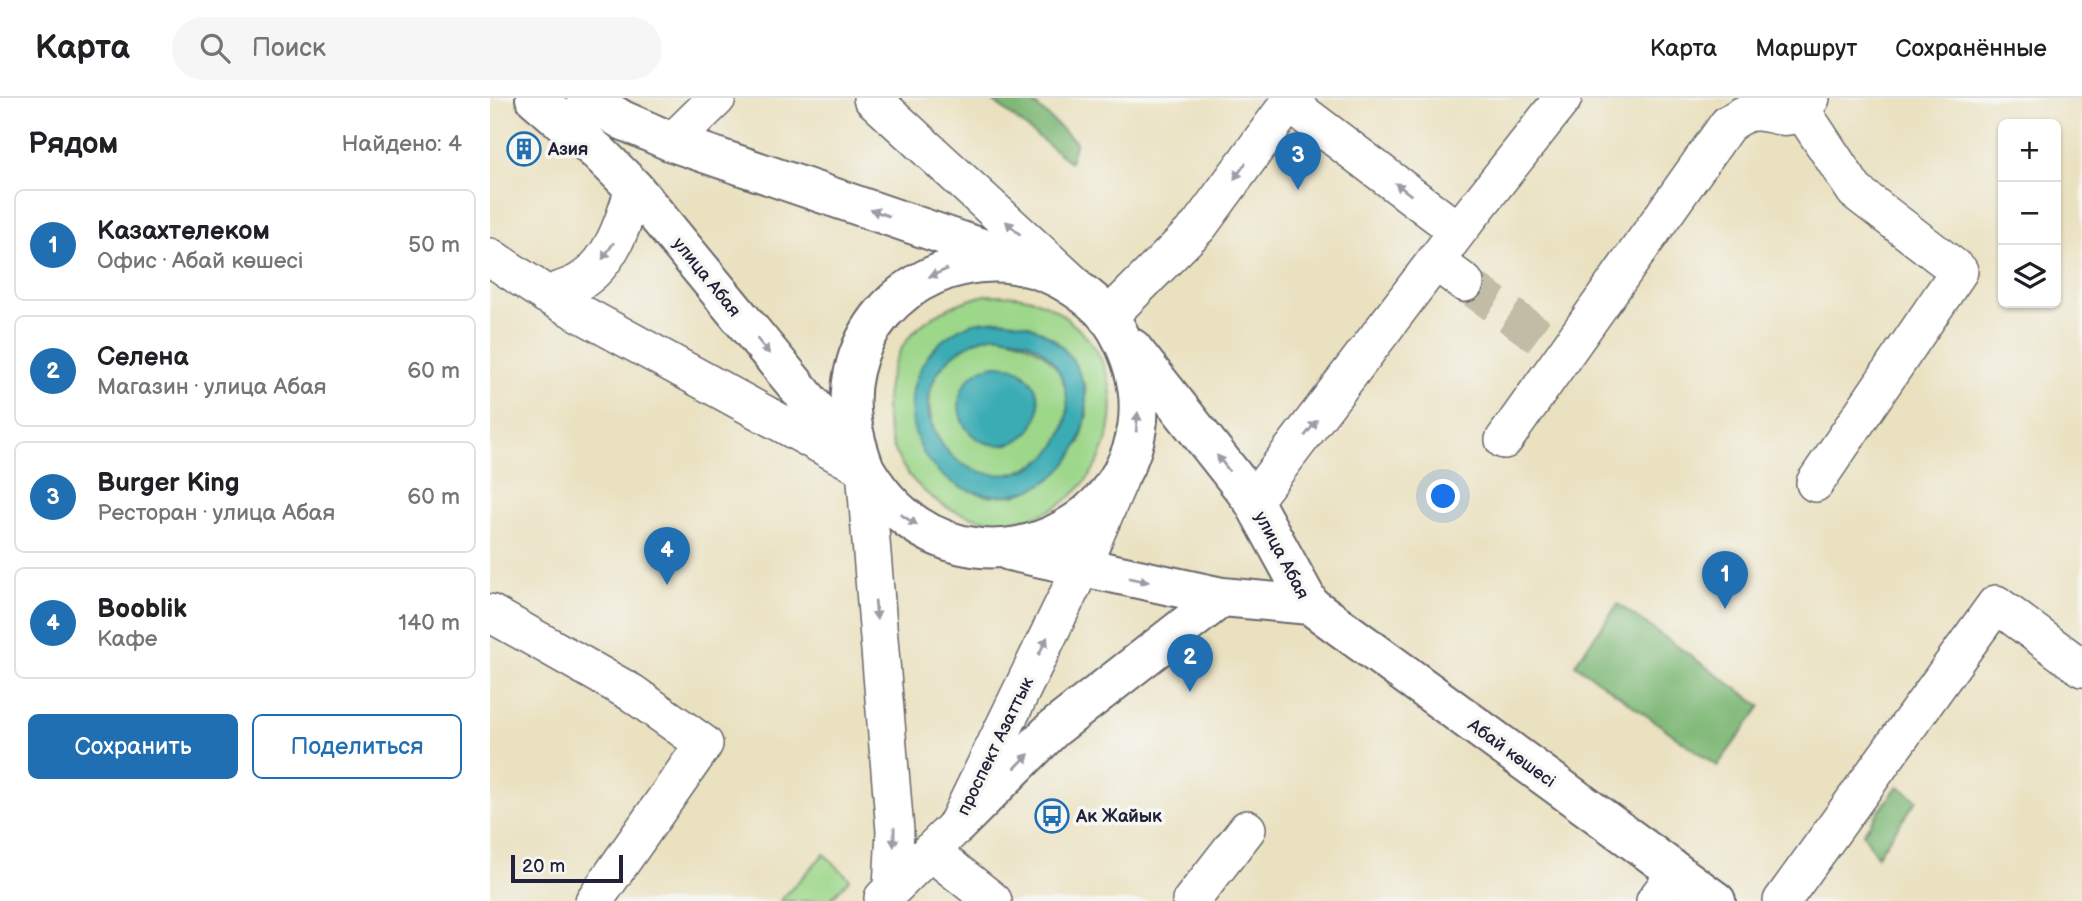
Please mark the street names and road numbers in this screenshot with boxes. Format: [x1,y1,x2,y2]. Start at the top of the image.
street label: улица Абая [668,233,745,321]
street label: улица Абая [1250,508,1313,603]
street label: проспект Азаттык [953,673,1038,819]
street label: Абай көшесі [1463,714,1560,792]

